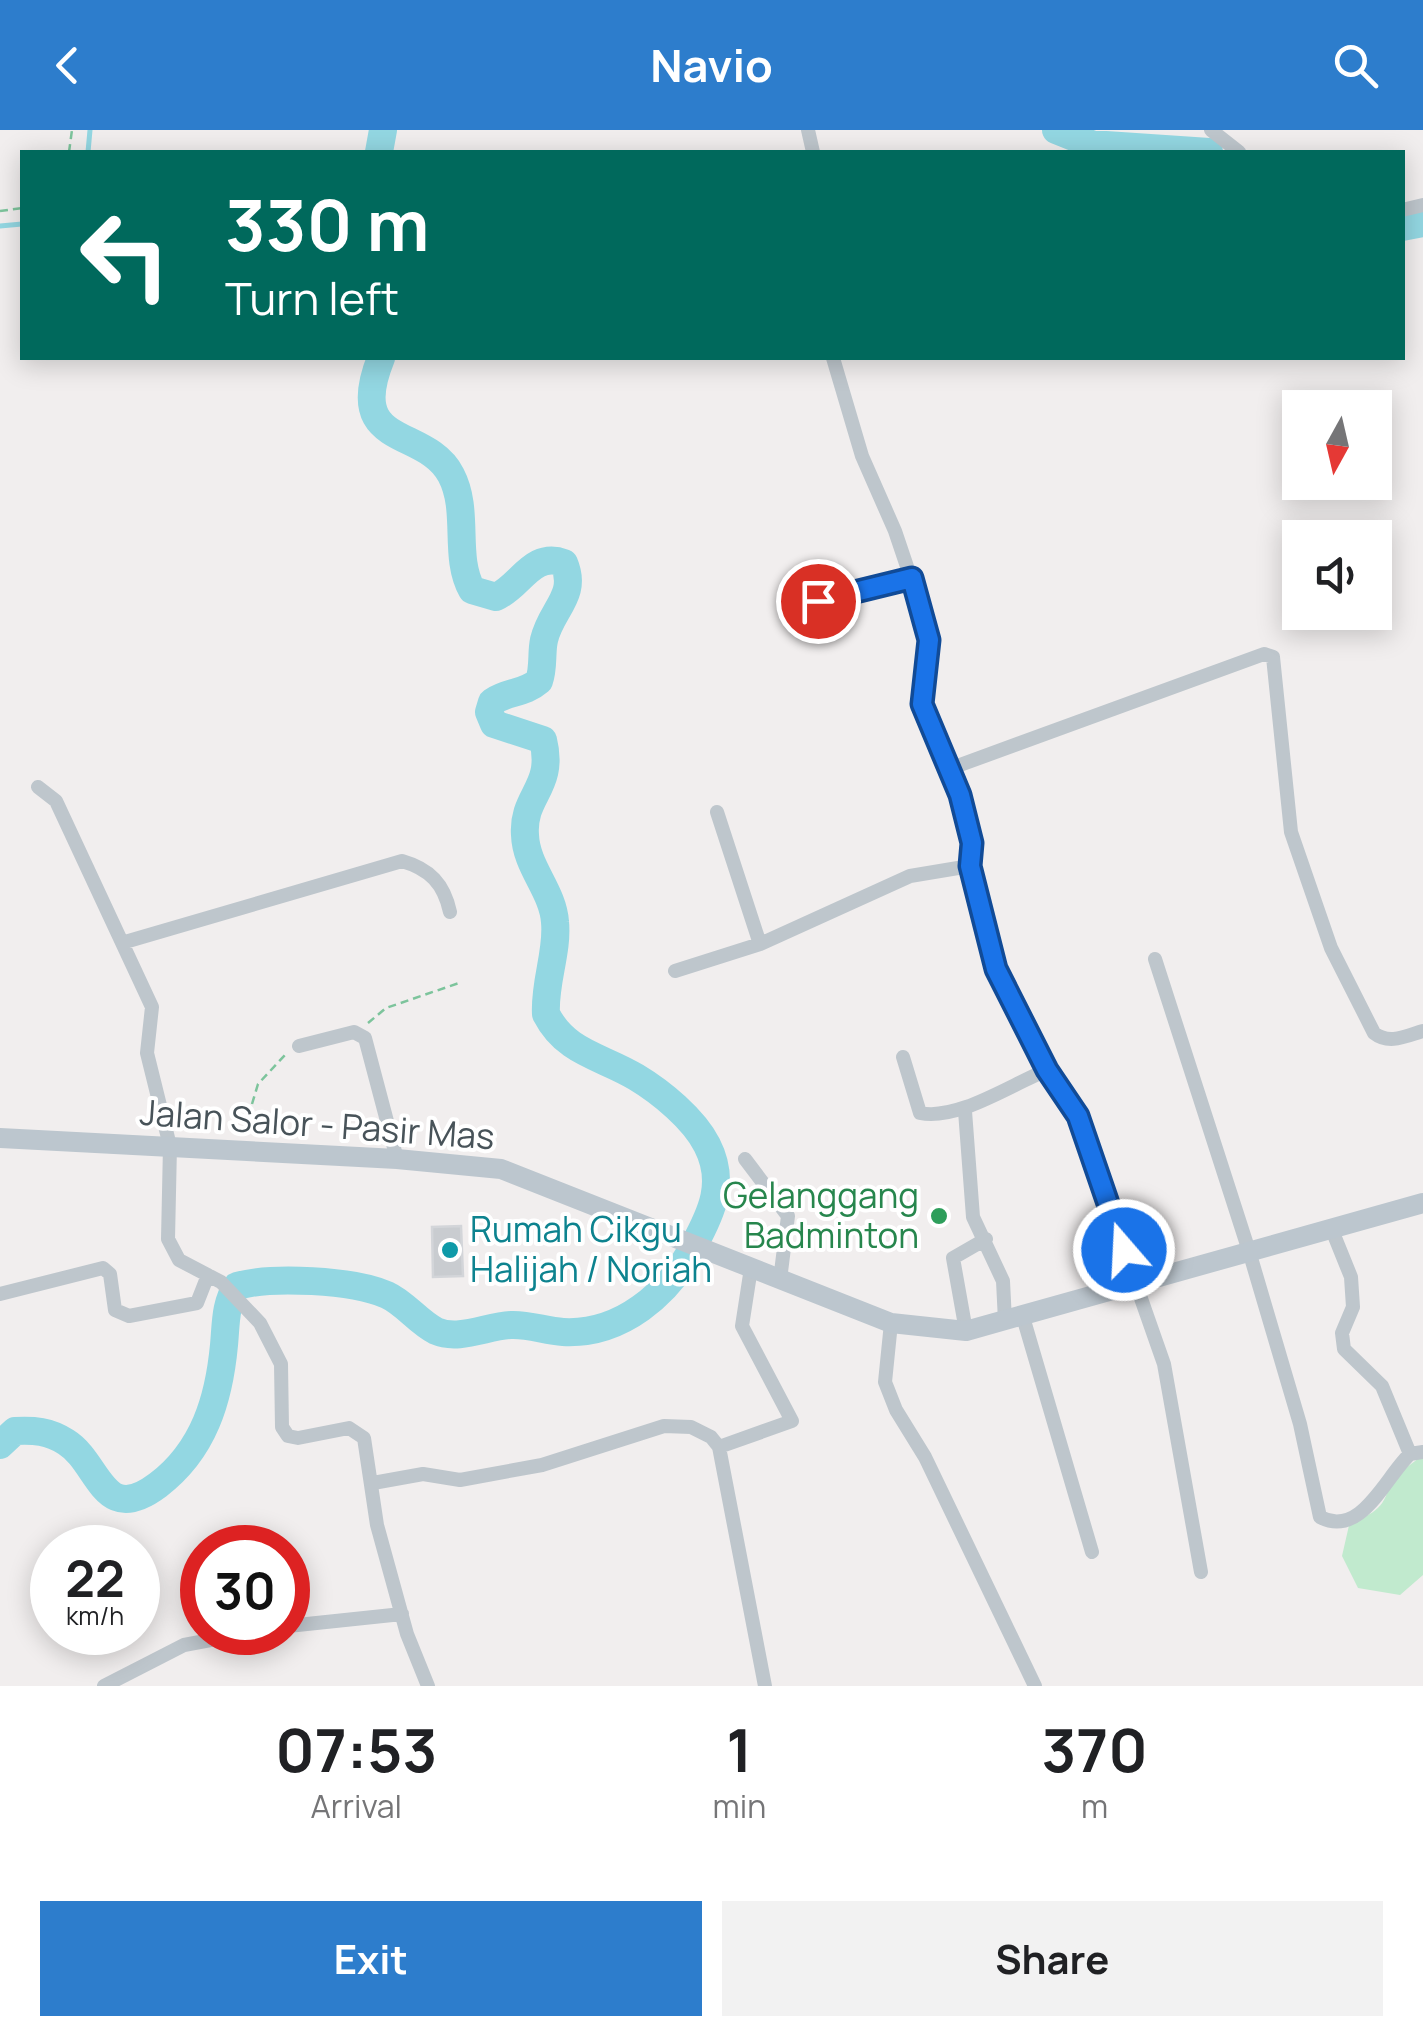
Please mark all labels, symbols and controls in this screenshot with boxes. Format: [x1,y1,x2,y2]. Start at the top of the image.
text: Navio [650,34,773,96]
icon: back [40,38,95,93]
icon: search [1328,38,1383,93]
text: 330 m [225,176,429,272]
icon: left [60,190,190,320]
text: Turn left [225,267,399,329]
north arrow [1282,390,1392,500]
map controls [1282,390,1392,630]
button: sound [1282,520,1392,630]
pin [776,559,861,644]
icon: arrive [791,574,846,629]
street label: Jalan Salor - Pasir Mas [138,1088,496,1160]
place label: Gelanggang Badminton [723,1171,919,1259]
position arrow [1072,1198,1176,1302]
place label: Rumah Cikgu Halijah / Noriah [470,1205,712,1293]
marker: Gelanggang Badminton [928,1205,950,1227]
marker: Rumah Cikgu Halijah / Noriah [439,1239,461,1261]
speed limit sign: 30 [180,1525,310,1655]
text: 22 [65,1544,125,1612]
text: km/h [66,1598,124,1633]
text: 07:53 [275,1708,437,1790]
text: 1 [726,1708,752,1790]
text: 370 [1041,1708,1148,1790]
text: Arrival [311,1784,402,1828]
text: min [713,1784,766,1828]
text: m [1081,1784,1108,1828]
button: Exit [40,1901,702,2016]
button: Share [722,1901,1383,2016]

